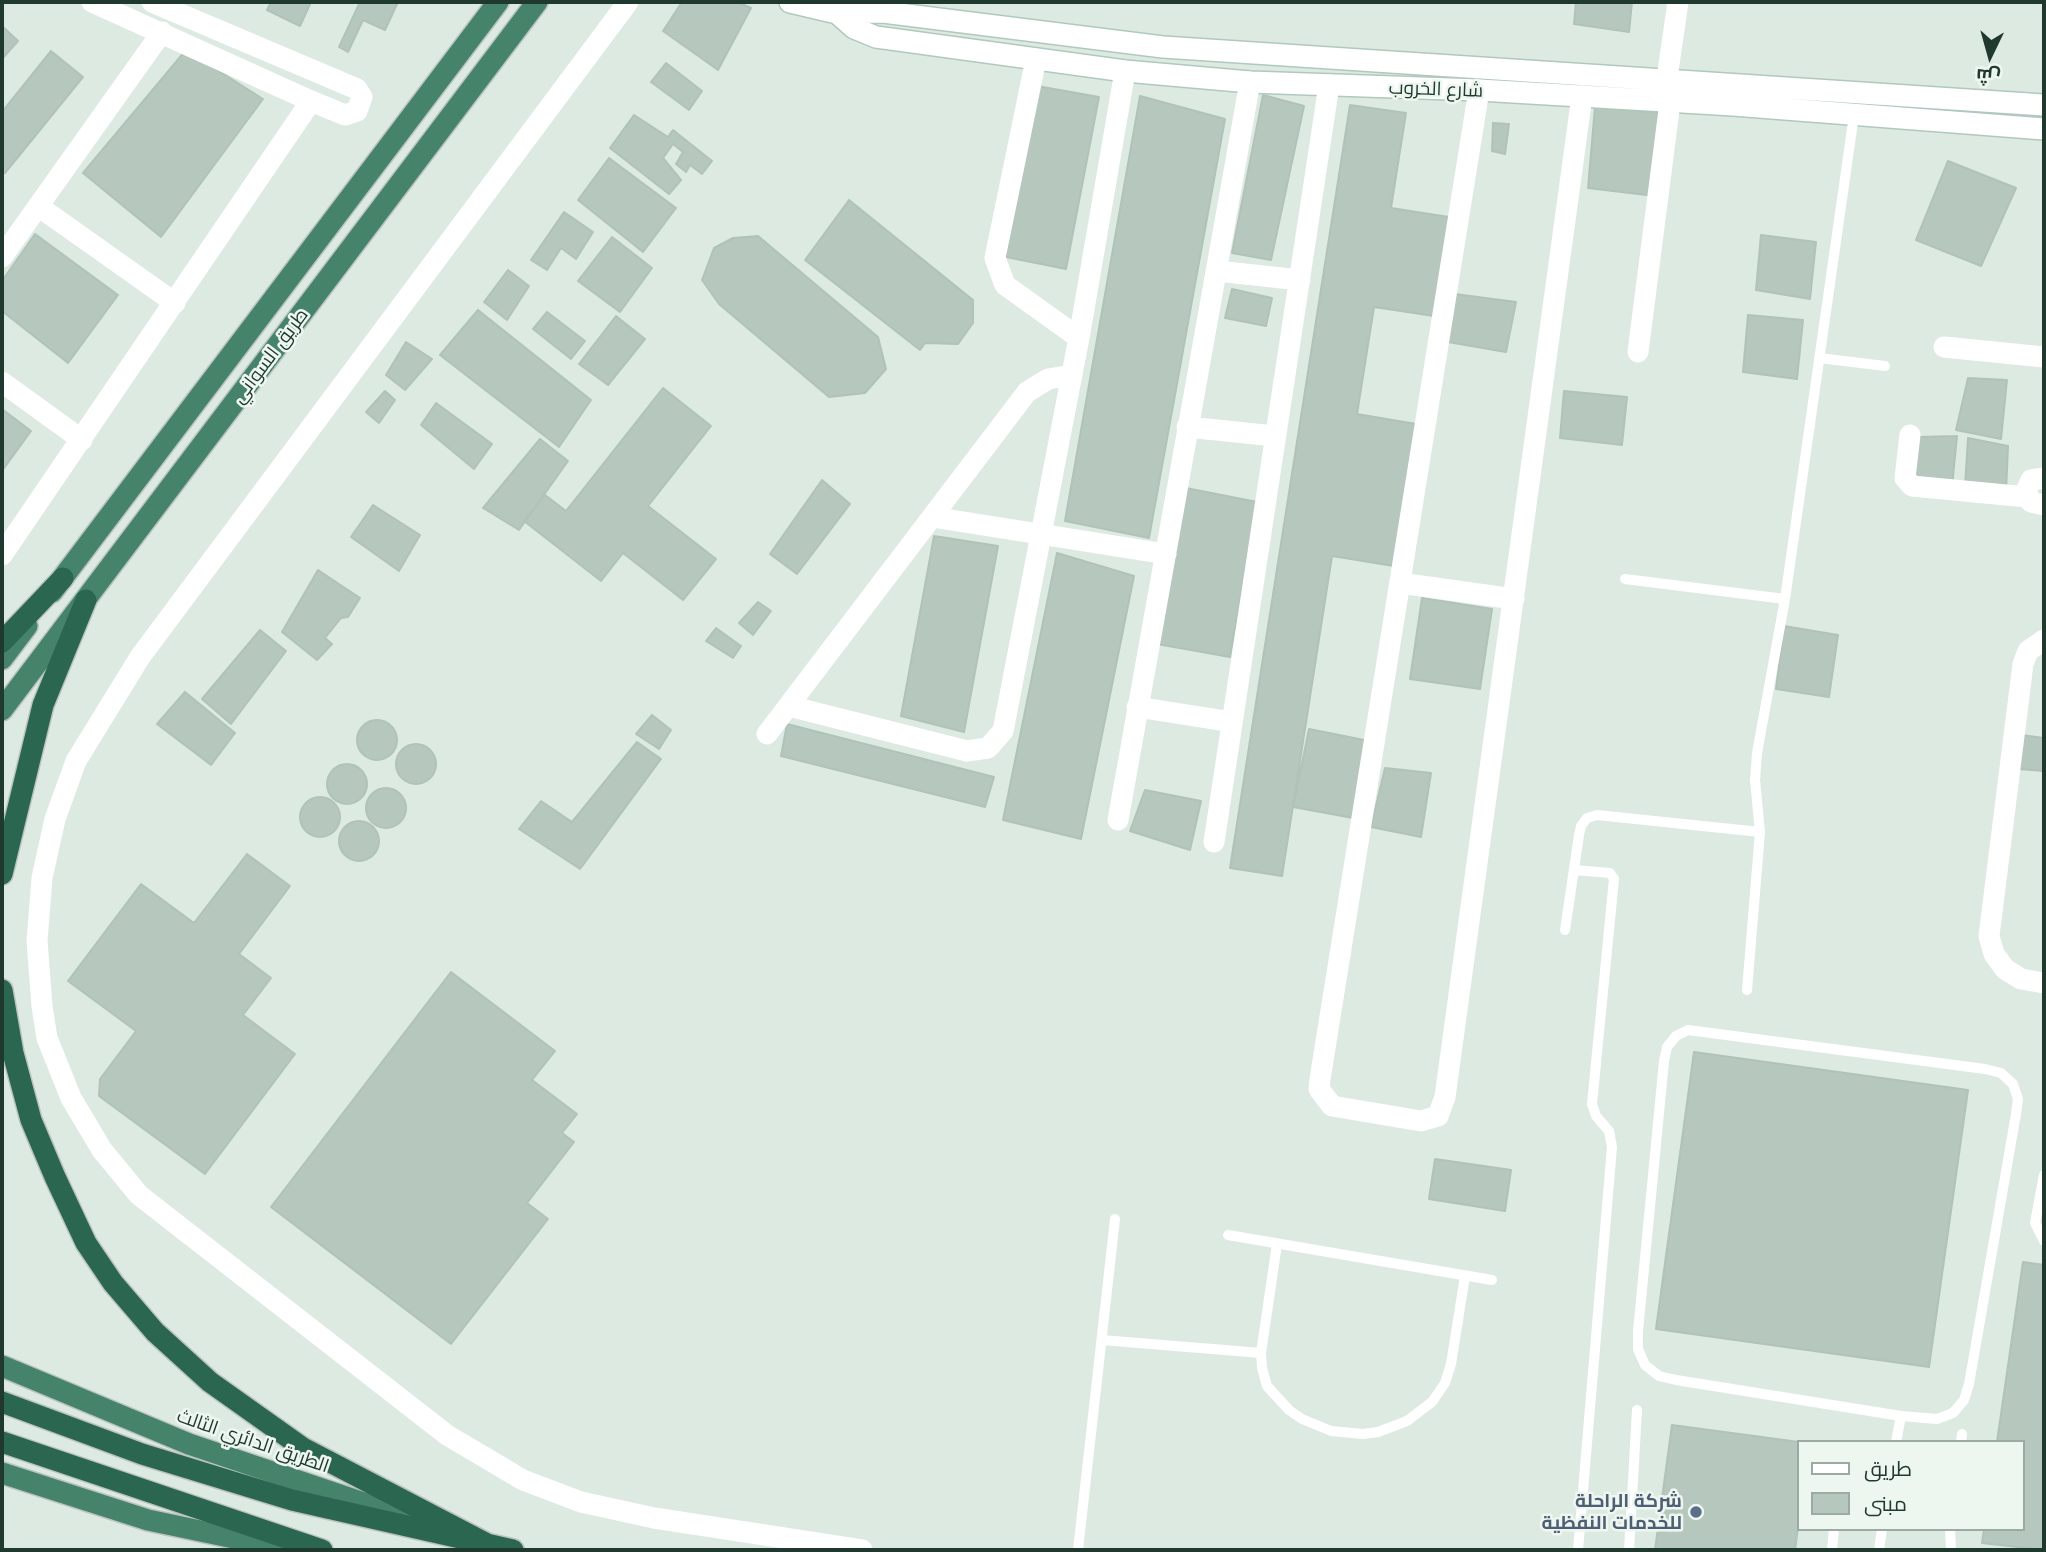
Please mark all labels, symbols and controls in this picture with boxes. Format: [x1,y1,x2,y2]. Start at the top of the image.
north arrow [1955,21,2025,91]
text: ش [1975,65,2001,90]
street label: شارع الخروب [1388,76,1484,102]
street label: طريق السواني [227,304,313,408]
street label: الطريق الدائري الثالث [174,1404,332,1478]
legend [1798,1440,2025,1531]
text: طريق [1864,1455,1912,1480]
place label: شركة الراحلة للخدمات النفظية [1541,1490,1682,1534]
text: مبنى [1864,1490,1907,1515]
marker: شركة الراحلة للخدمات النفظية [1688,1504,1704,1520]

